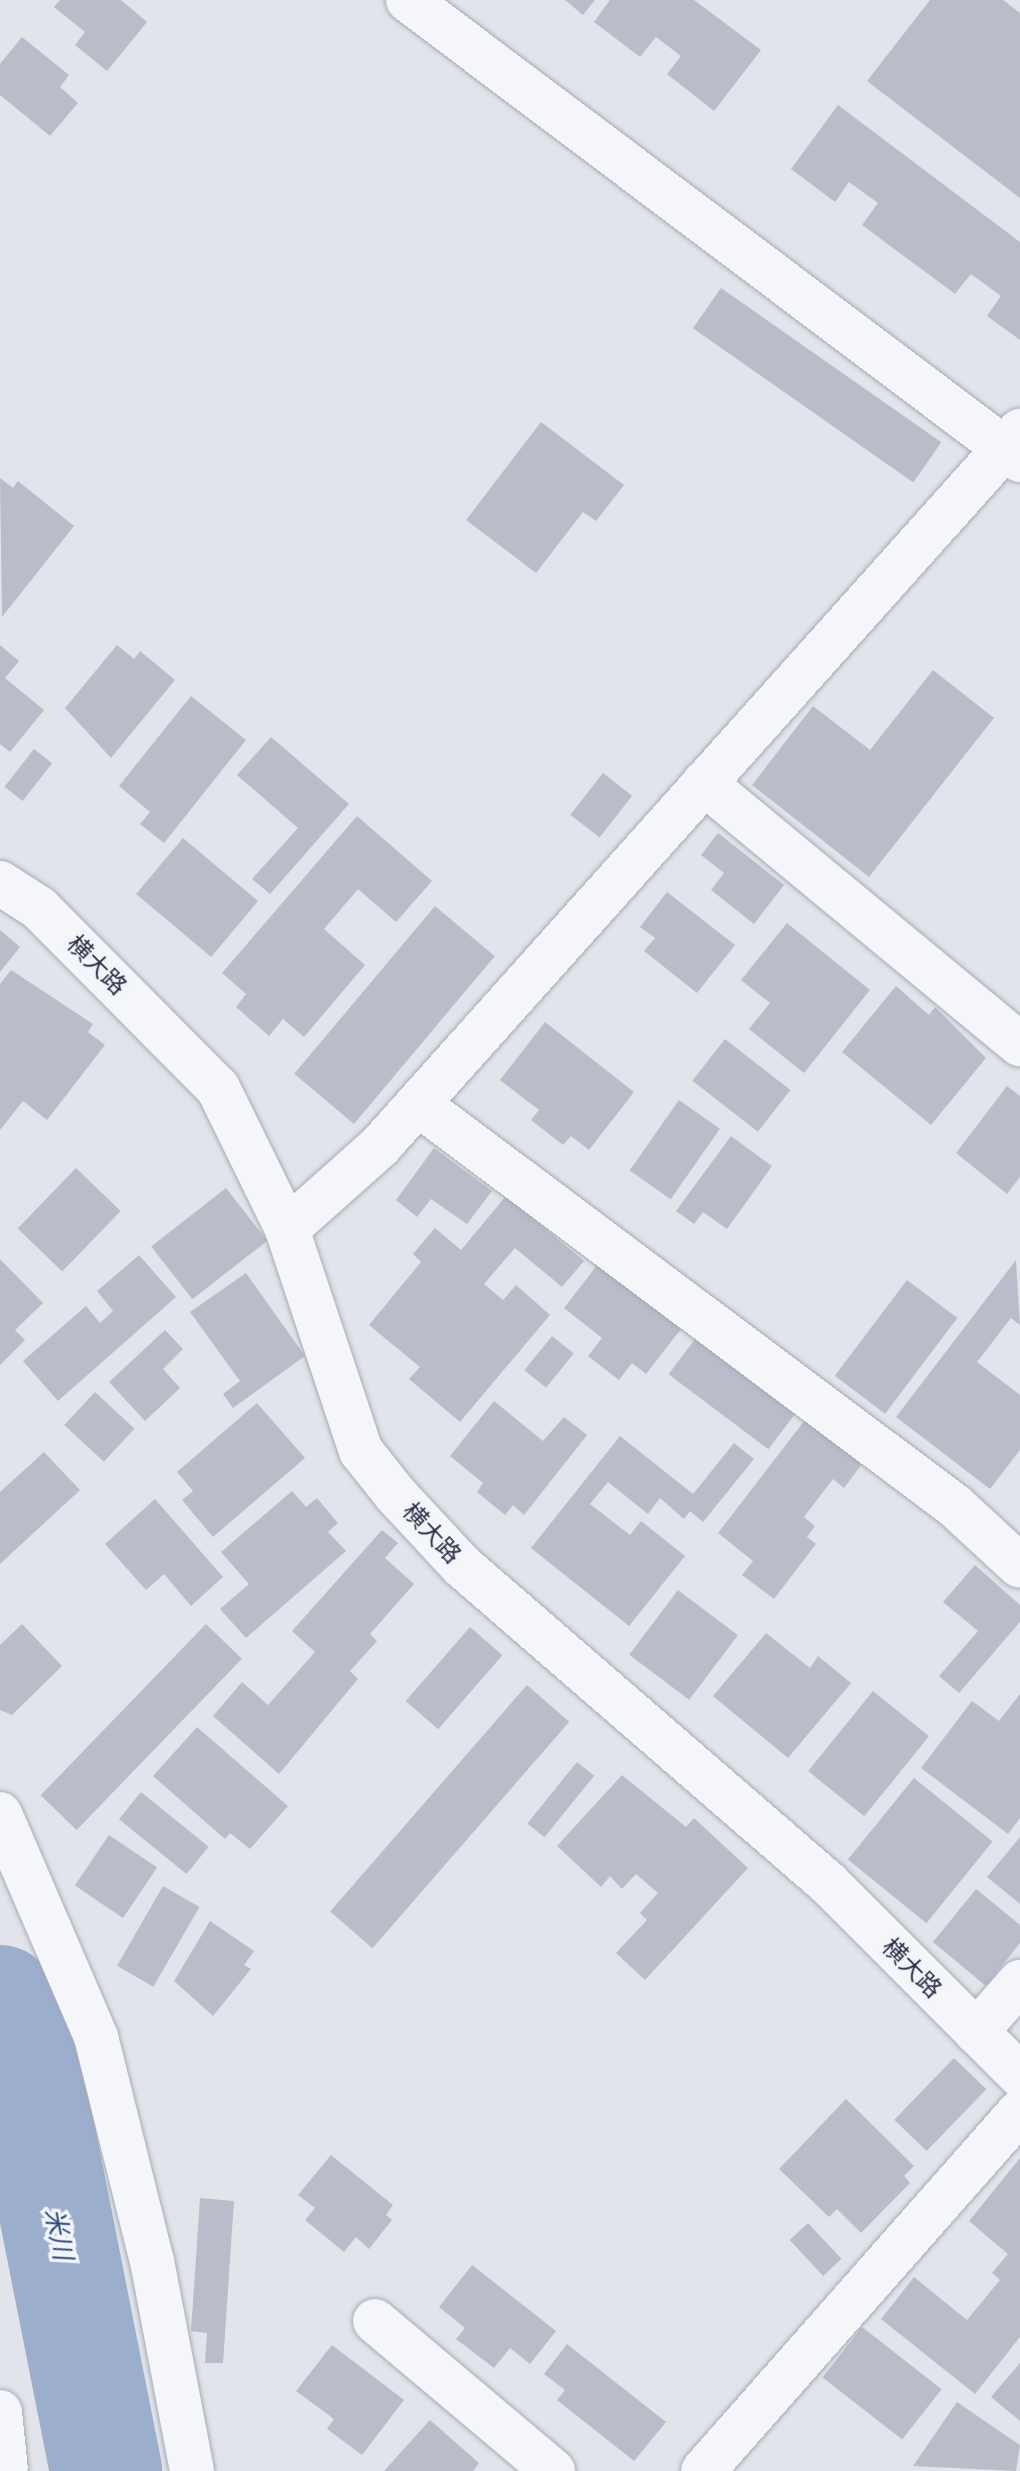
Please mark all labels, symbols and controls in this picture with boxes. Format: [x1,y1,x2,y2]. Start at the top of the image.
street label: 横大路 [61,929,133,1001]
street label: 横大路 [397,1497,467,1569]
street label: 横大路 [876,1932,948,2004]
water label: 米川 [39,2206,79,2262]

